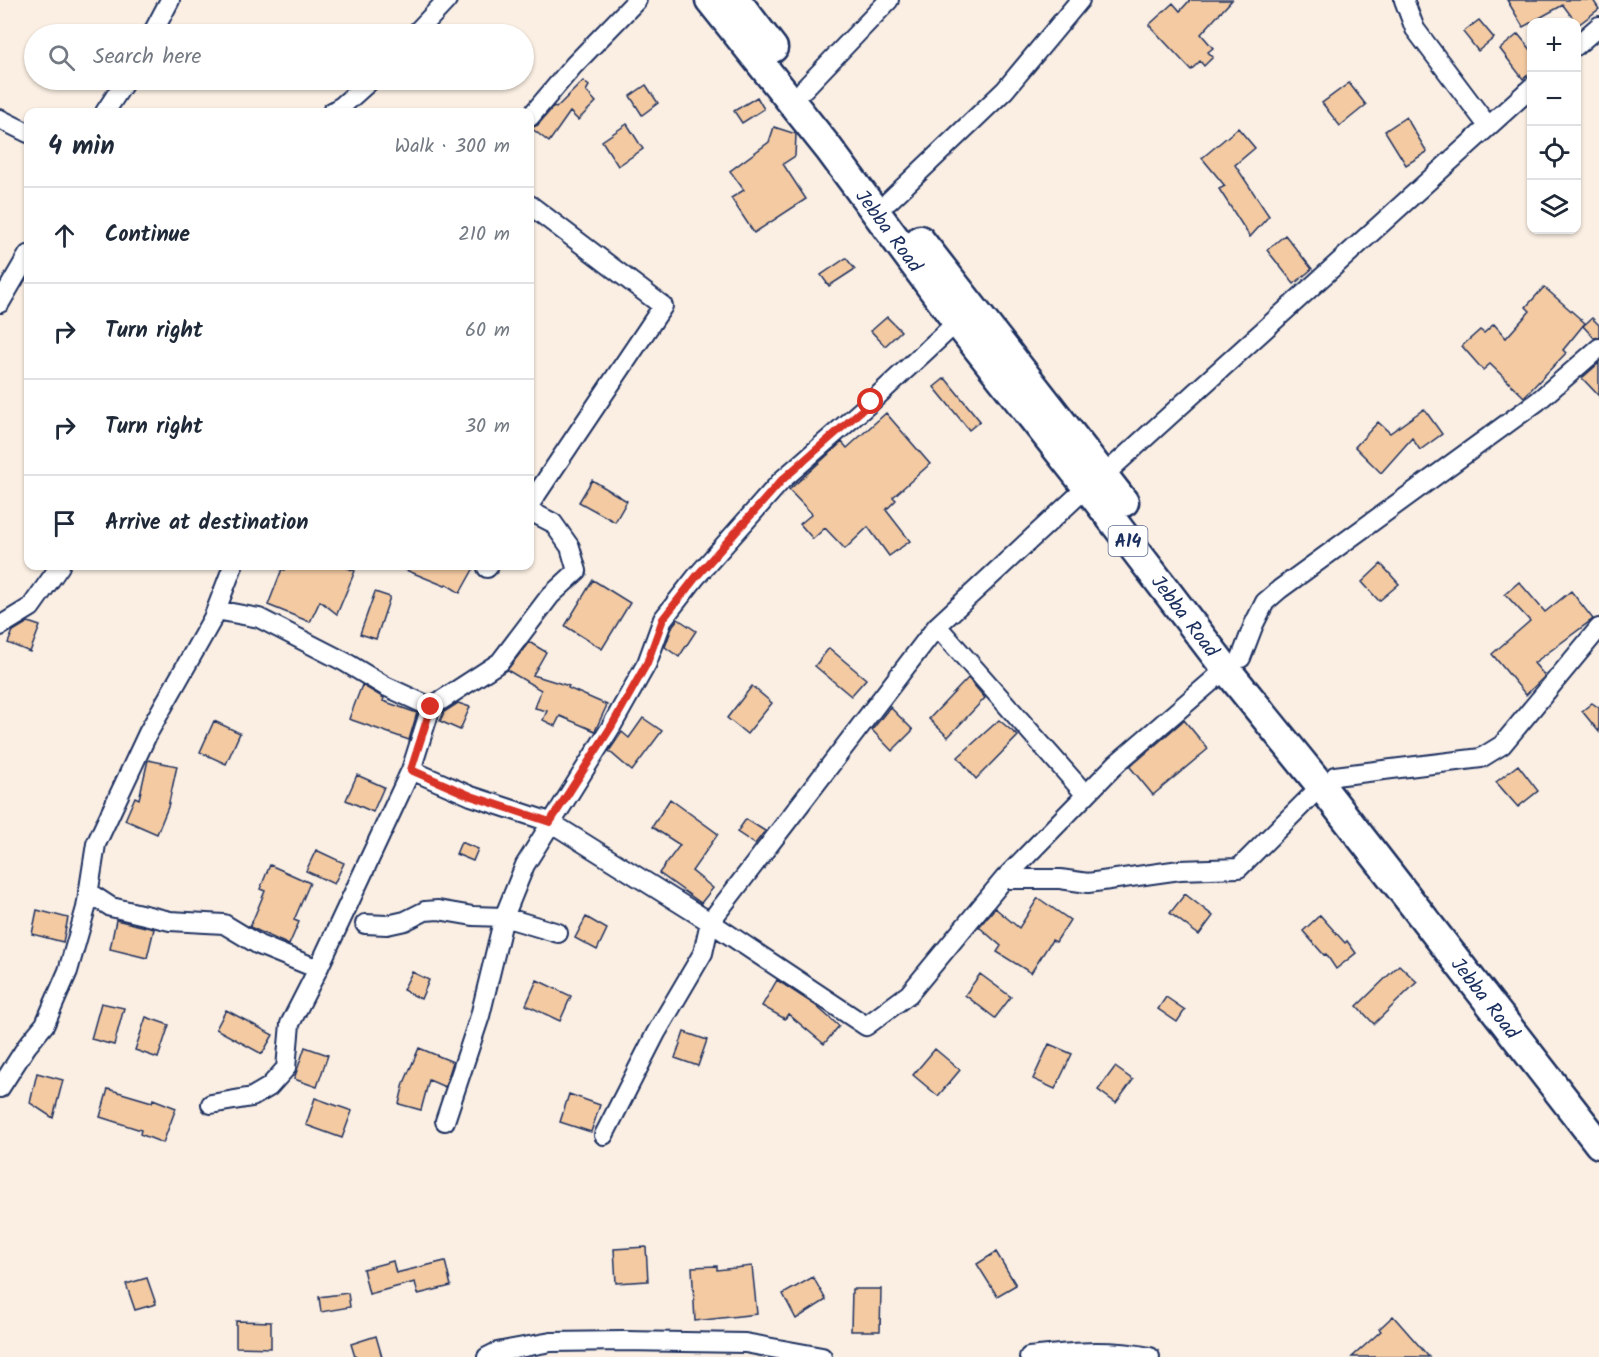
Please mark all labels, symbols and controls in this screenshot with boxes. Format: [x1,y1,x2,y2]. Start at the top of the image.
map controls [1527,18,1581,234]
button: + [1527,18,1581,72]
search box [24,24,534,90]
text: Search here [93,40,201,75]
icon: search [45,41,78,74]
button: − [1527,72,1581,126]
text: 4 min [48,126,115,168]
button: locate [1527,126,1581,180]
text: Walk · 300 m [395,131,510,163]
button: layers [1527,180,1581,234]
street label: Jebba Road [846,183,930,281]
text: Continue [105,218,190,253]
icon: ahead [48,219,81,252]
text: 210 m [458,219,510,251]
text: Turn right [105,314,203,349]
icon: right [48,315,81,348]
text: 60 m [465,315,510,347]
route start [857,388,883,414]
text: Turn right [105,410,203,445]
icon: right [48,411,81,444]
text: 30 m [465,411,510,443]
text: Arrive at destination [105,506,308,541]
icon: arrive [48,507,81,540]
road number: A14 [1108,526,1148,556]
street label: Jebba Road [1142,569,1227,666]
route end [417,693,443,719]
street label: Jebba Road [1442,951,1527,1048]

